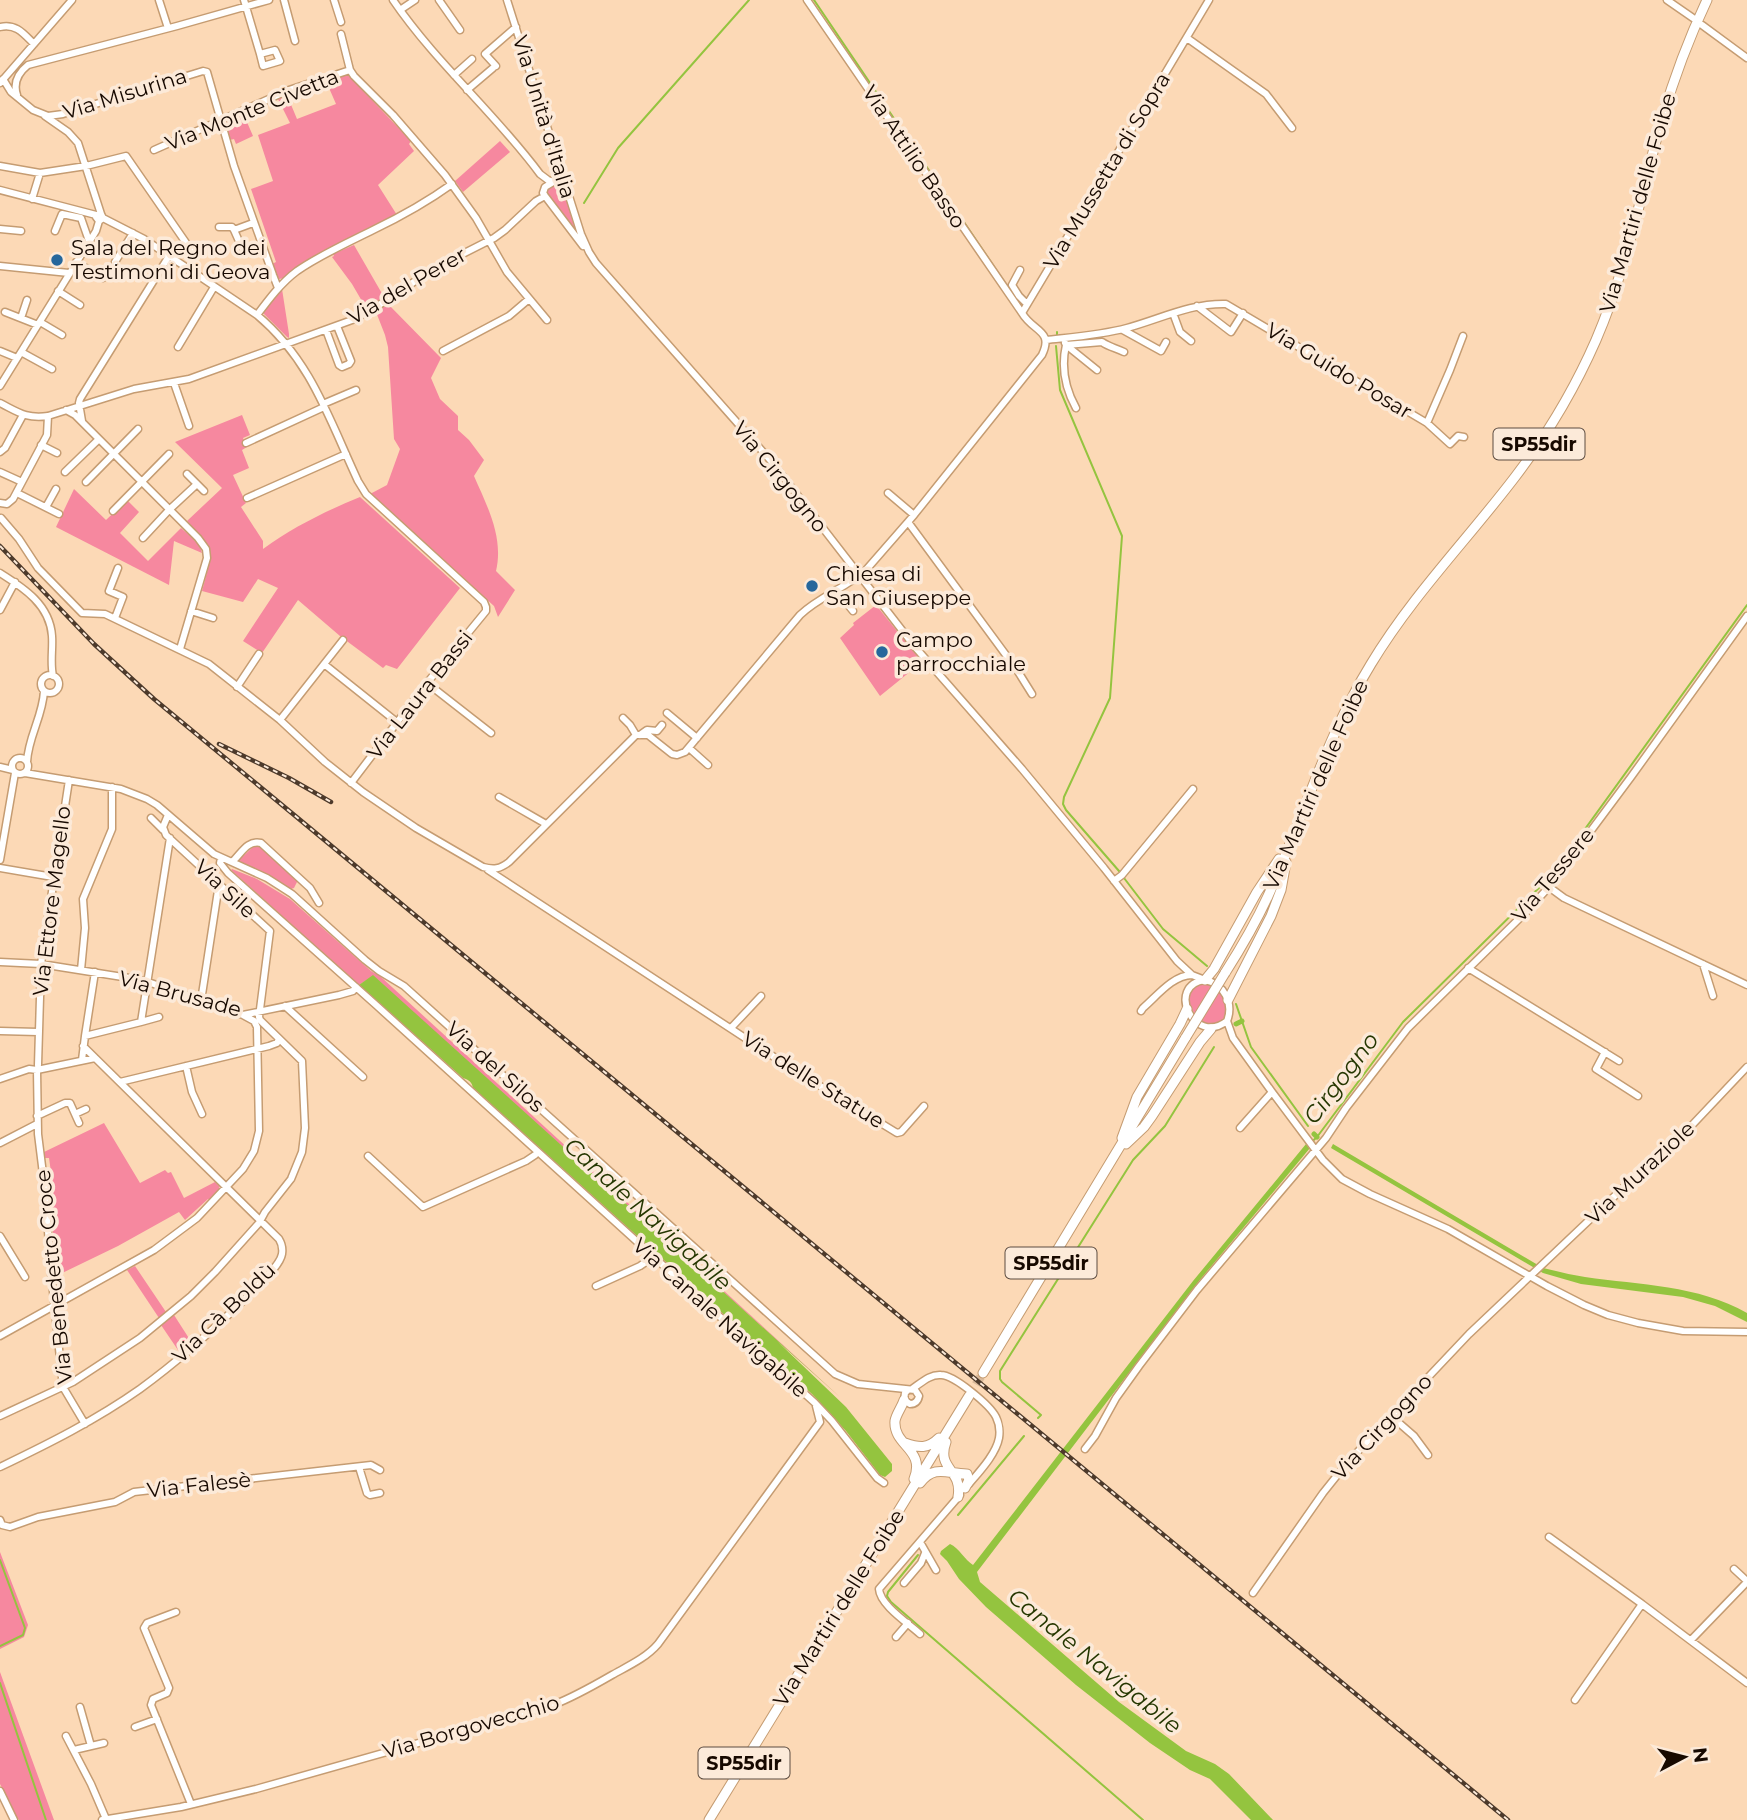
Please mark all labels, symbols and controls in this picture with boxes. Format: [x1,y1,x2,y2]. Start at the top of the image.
street label: Via Unità d'Italia [508,32,581,201]
street label: Via Misurina [60,63,190,124]
street label: Via Monte Civetta [162,63,342,156]
street label: Via Mussetta di Sopra [1038,68,1175,274]
street label: Via Attilio Basso [857,80,971,233]
street label: Via Martiri delle Foibe [1594,90,1681,316]
place label: Sala del Regno dei Testimoni di Geova [71,235,270,284]
street label: Via del Perer [343,242,470,330]
marker: Sala del Regno dei Testimoni di Geova [49,252,65,268]
street label: Via Guido Posar [1262,317,1417,424]
street label: Via Cirgogno [728,416,833,537]
road number: SP55dir [1494,428,1584,460]
place label: Chiesa di San Giuseppe [826,561,971,610]
marker: Chiesa di San Giuseppe [804,578,820,594]
street label: Via Laura Bassi [362,625,478,764]
place label: Campo parrocchiale [896,627,1026,676]
marker: Campo parrocchiale [874,644,890,660]
street label: Via Martiri delle Foibe [1258,676,1373,894]
street label: Via Ettore Magello [27,804,76,997]
street label: Via Tessere [1506,822,1599,927]
street label: Via Sile [189,854,261,923]
street label: Via Brusade [116,965,244,1022]
street label: Via del Silos [441,1016,550,1117]
street label: Via delle Statue [738,1026,889,1133]
water label: Cirgogno [1297,1027,1385,1129]
street label: Via Muraziole [1580,1116,1699,1229]
water label: Canale Navigabile [559,1132,737,1296]
street label: Via Benedetto Croce [30,1168,77,1386]
street label: Via Canale Navigabile [628,1233,813,1403]
road number: SP55dir [1006,1247,1096,1278]
street label: Via Cà Boldù [167,1257,280,1368]
street label: Via Cirgogno [1326,1368,1437,1485]
street label: Via Falesè [146,1467,252,1502]
street label: Via Martiri delle Foibe [768,1505,910,1711]
water label: Canale Navigabile [1003,1582,1187,1740]
street label: Via Borgovecchio [380,1689,562,1764]
north arrow [1649,1722,1719,1792]
text: N [1688,1746,1713,1764]
road number: SP55dir [698,1748,790,1778]

